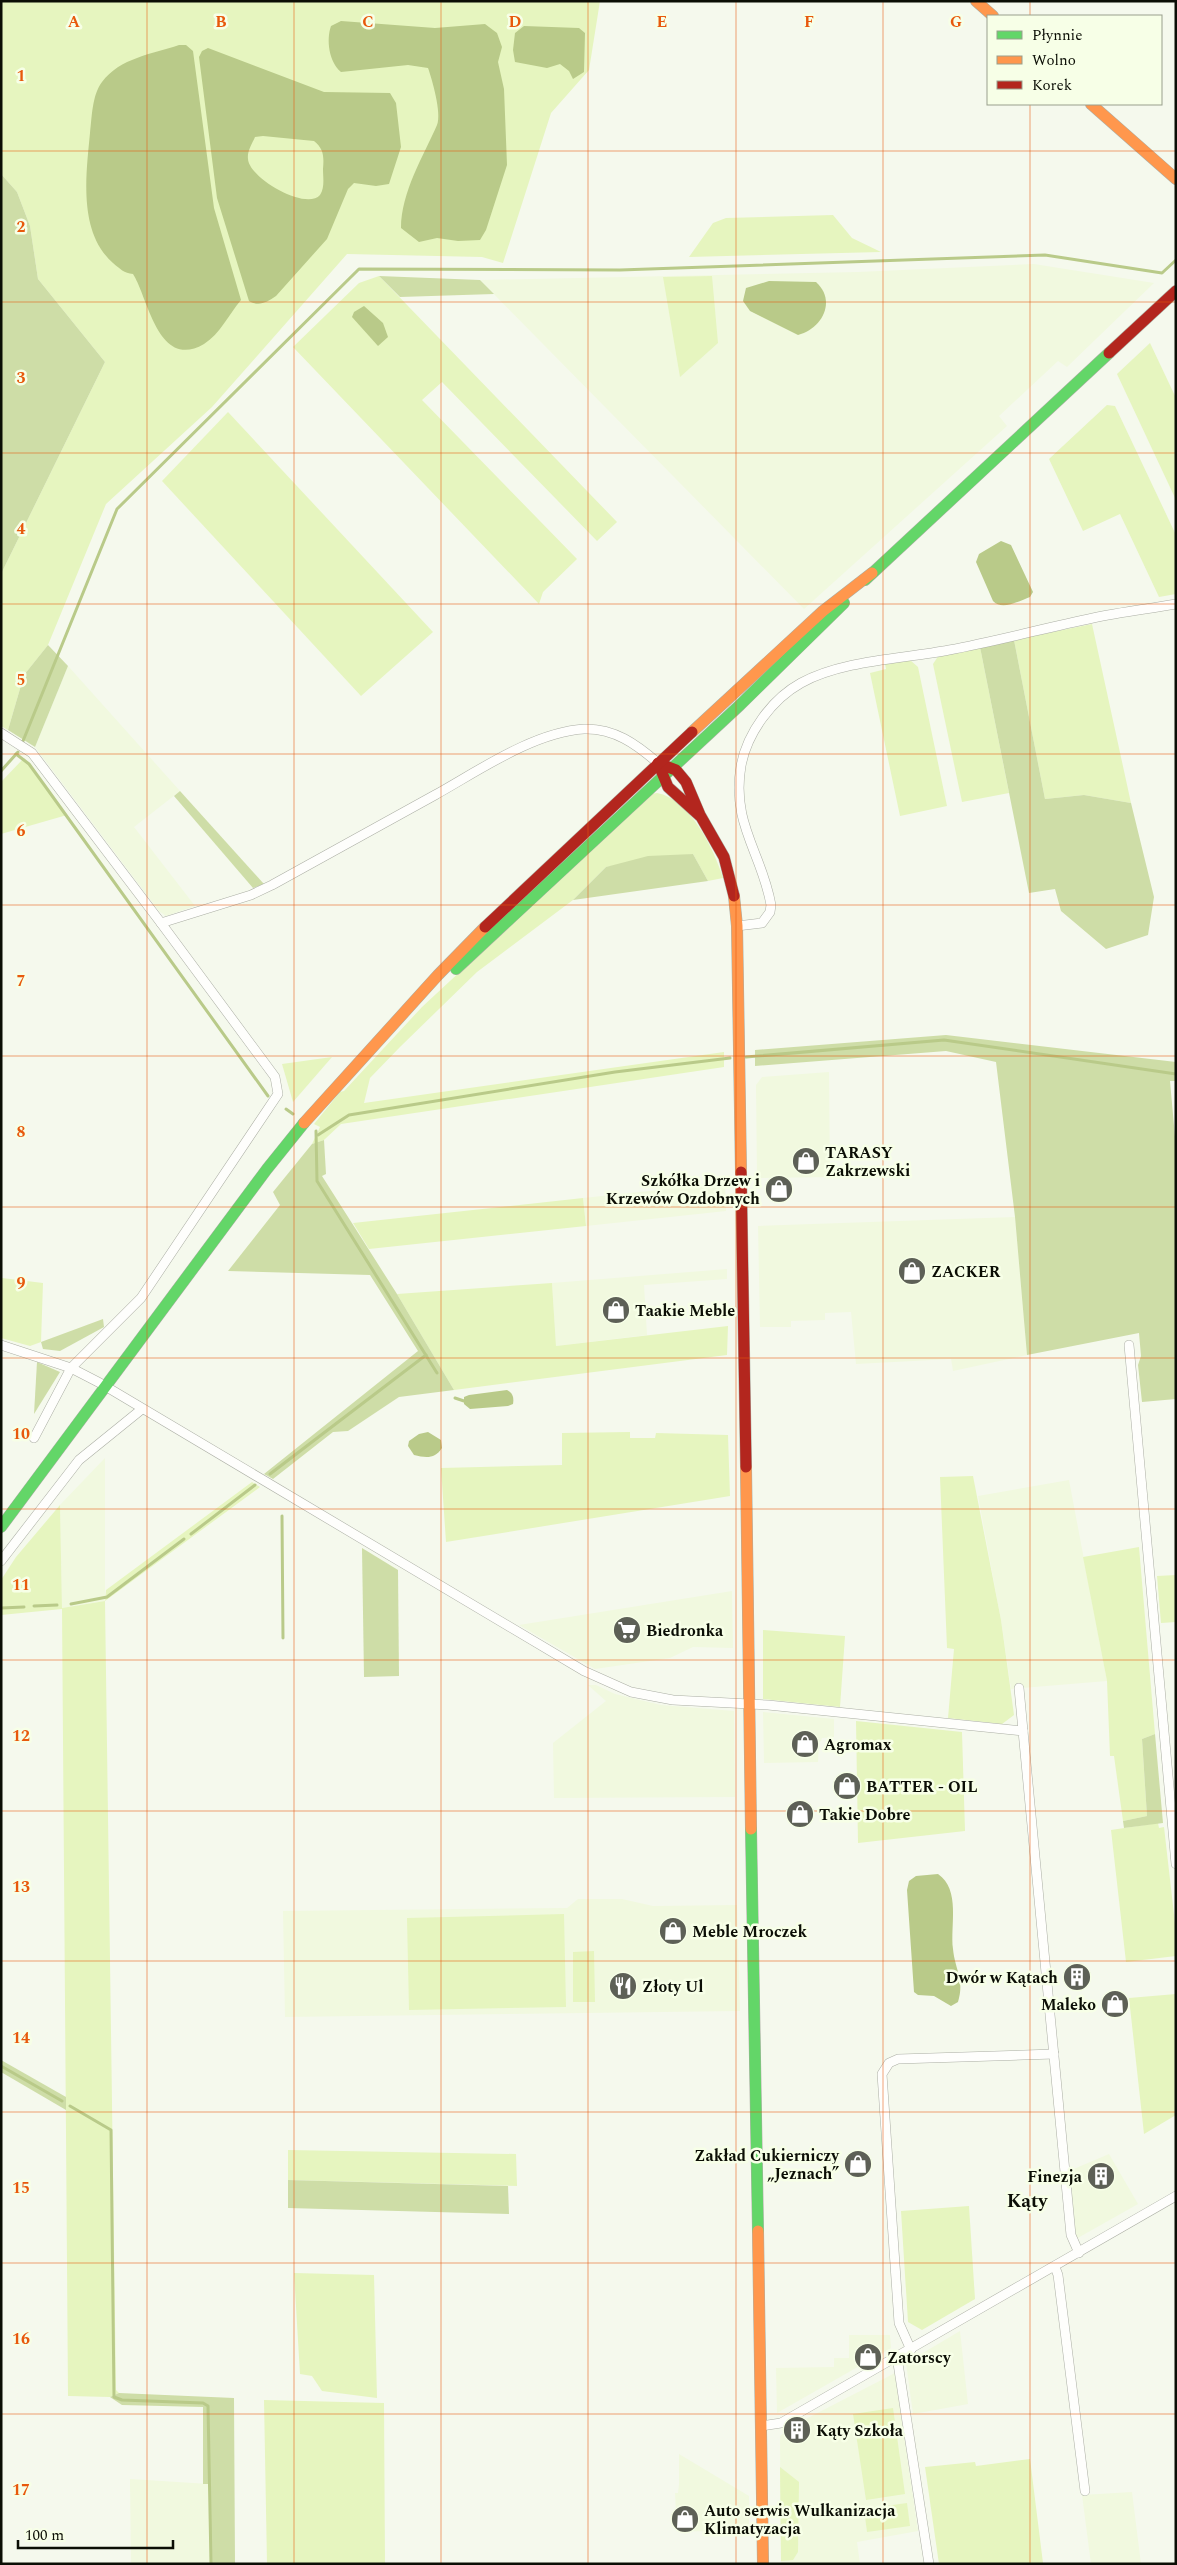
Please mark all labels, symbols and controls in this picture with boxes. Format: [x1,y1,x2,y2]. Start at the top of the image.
text: A [68,10,81,34]
text: B [215,10,227,34]
text: C [362,10,374,34]
text: D [509,10,522,34]
text: E [657,10,667,34]
text: F [804,10,814,34]
text: G [950,10,962,34]
legend [987,15,1162,105]
text: Płynnie [1032,24,1083,47]
text: Wolno [1032,49,1076,72]
text: 1 [17,64,25,88]
text: Korek [1032,74,1072,97]
text: 2 [17,215,26,239]
text: 3 [17,366,26,390]
text: 4 [17,517,26,541]
text: 5 [17,668,25,692]
text: 6 [17,819,26,843]
text: 7 [17,969,26,993]
text: 8 [17,1120,26,1144]
place label: TARASY Zakrzewski [825,1141,910,1183]
shop icon: TARASY Zakrzewski [791,1146,821,1176]
place label: Szkółka Drzew i Krzewów Ozdobnych [606,1169,760,1211]
shop icon: Szkółka Drzew i Krzewów Ozdobnych [764,1174,794,1204]
shop icon: ZACKER [897,1256,927,1286]
place label: ZACKER [931,1260,1001,1284]
text: 9 [17,1271,26,1295]
shop icon: Taakie Meble [601,1295,631,1325]
place label: Taakie Meble [635,1299,735,1323]
text: 10 [12,1422,30,1446]
text: 11 [12,1573,30,1597]
supermarket icon: Biedronka [612,1615,642,1645]
place label: Biedronka [646,1619,724,1643]
text: 12 [12,1724,30,1748]
shop icon: Agromax [790,1729,820,1759]
place label: Agromax [824,1733,892,1757]
shop icon: BATTER - OIL [832,1771,862,1801]
place label: BATTER - OIL [866,1775,978,1799]
shop icon: Takie Dobre [785,1799,815,1829]
place label: Takie Dobre [819,1803,911,1827]
text: 13 [12,1875,30,1899]
shop icon: Meble Mroczek [658,1916,688,1946]
place label: Meble Mroczek [692,1920,807,1944]
building icon: Dwór w Kątach [1062,1962,1092,1992]
place label: Dwór w Kątach [946,1966,1058,1990]
restaurant icon: Złoty Ul [608,1971,638,2001]
place label: Złoty Ul [642,1975,704,1999]
shop icon: Maleko [1100,1989,1130,2019]
place label: Maleko [1041,1993,1096,2017]
text: 14 [12,2026,30,2050]
place label: Zakład Cukierniczy „Jeznach” [694,2144,840,2186]
shop icon: Zakład Cukierniczy „Jeznach” [843,2149,873,2179]
building icon: Finezja [1086,2161,1116,2191]
place label: Finezja [1027,2165,1083,2189]
text: 15 [12,2176,30,2200]
district label: Kąty [1007,2187,1048,2216]
text: 16 [12,2327,30,2351]
shop icon: Zatorscy [853,2342,883,2372]
place label: Zatorscy [887,2346,952,2370]
building icon: Kąty Szkoła [782,2415,812,2445]
place label: Kąty Szkoła [816,2419,904,2443]
text: 17 [12,2478,30,2502]
place label: Auto serwis Wulkanizacja Klimatyzacja [704,2499,896,2541]
shop icon: Auto serwis Wulkanizacja Klimatyzacja [670,2504,700,2534]
scale bar [18,2518,172,2550]
text: 100 m [25,2524,64,2547]

